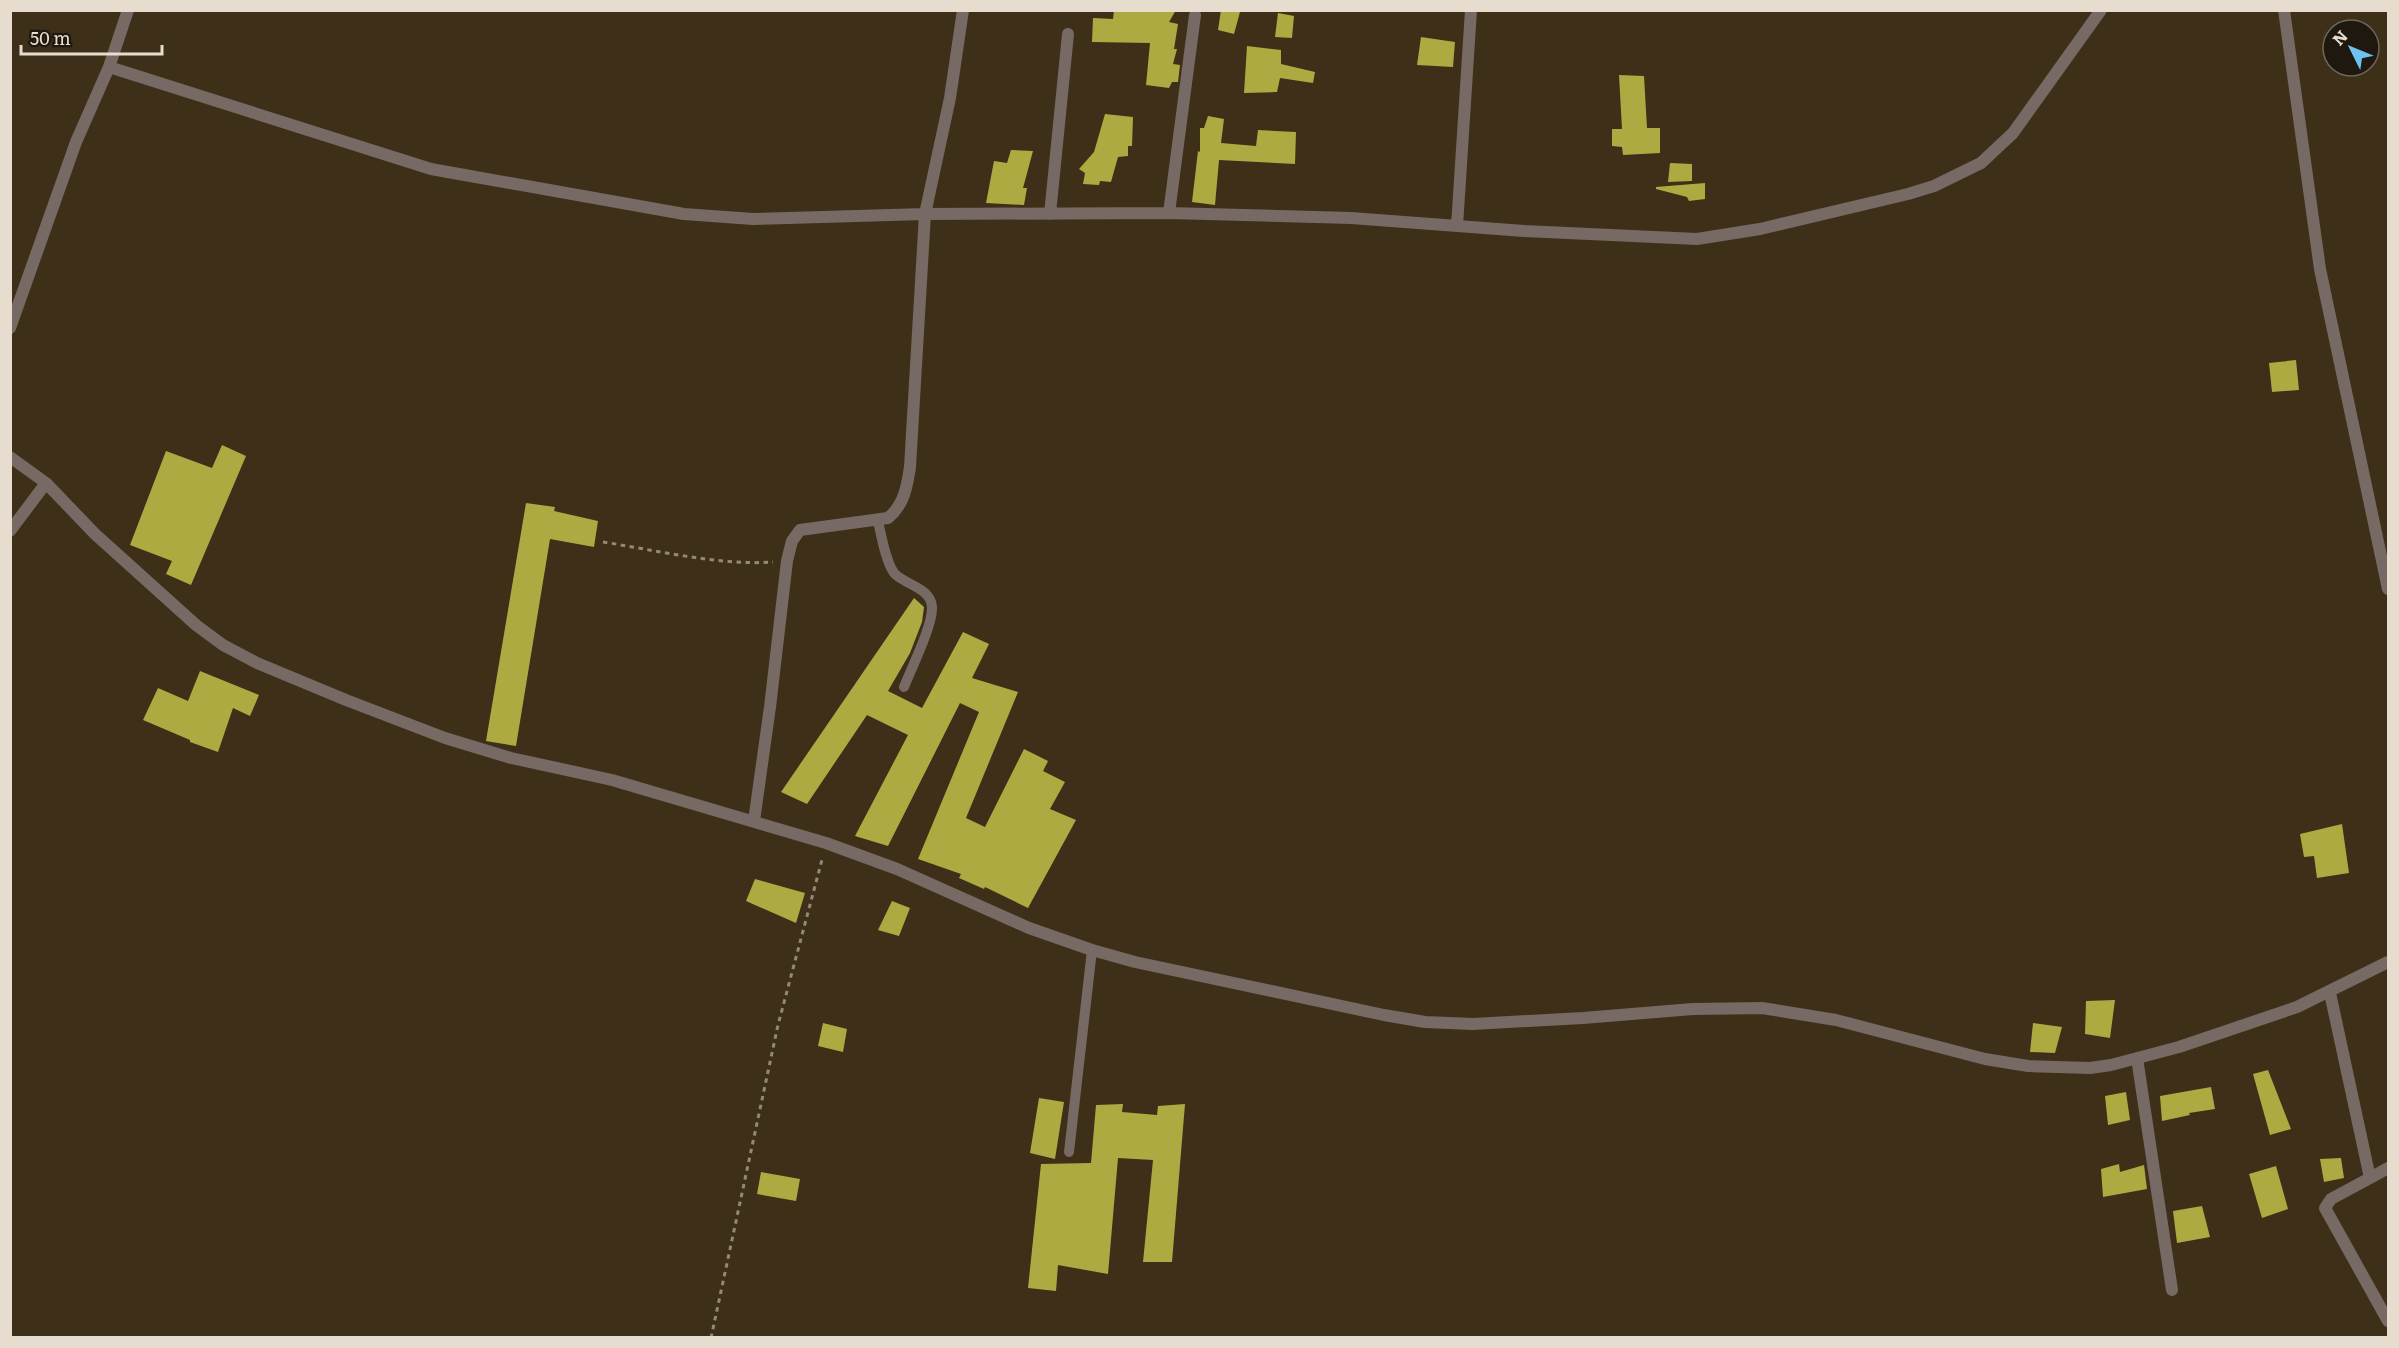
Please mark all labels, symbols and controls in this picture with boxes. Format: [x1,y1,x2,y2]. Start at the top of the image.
scale bar [21,18,162,56]
north arrow [2321,18,2381,78]
text: 50 m [30,24,71,51]
text: N [2326,24,2353,50]

